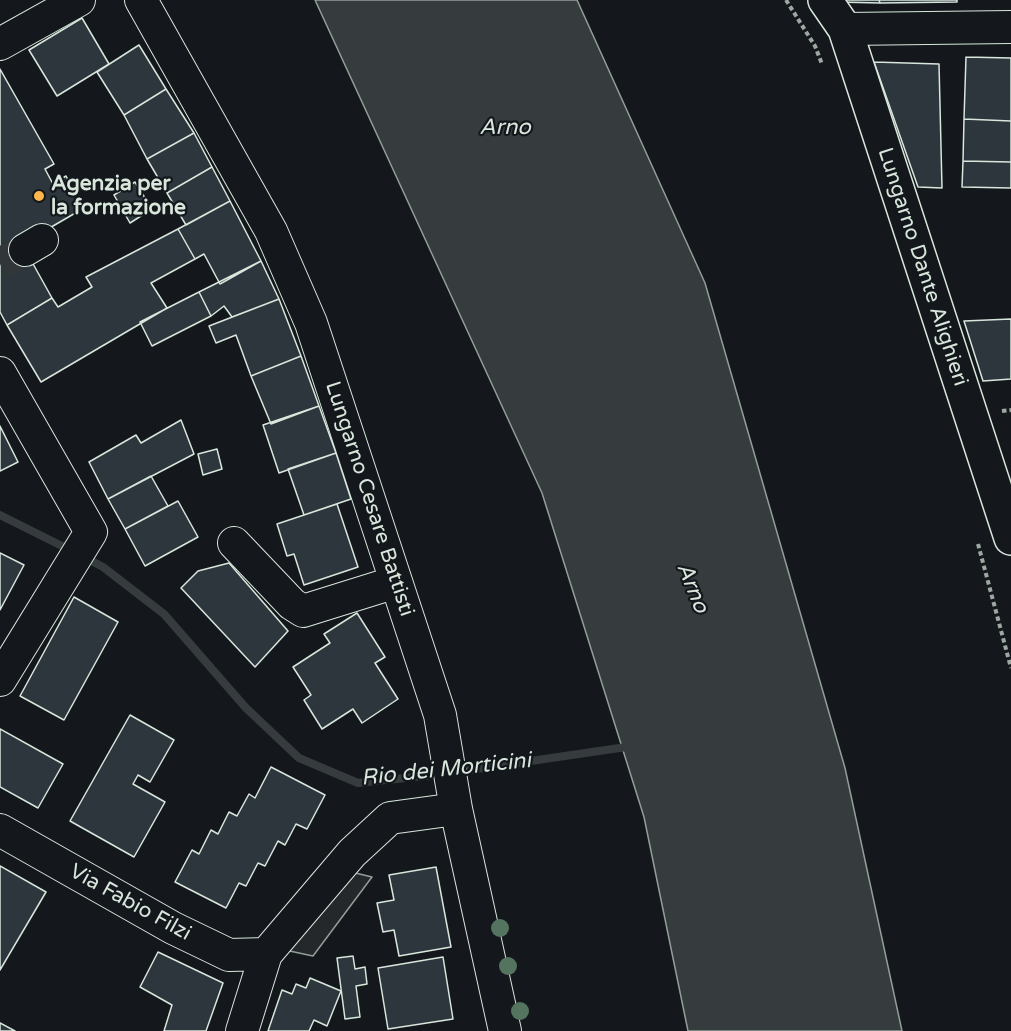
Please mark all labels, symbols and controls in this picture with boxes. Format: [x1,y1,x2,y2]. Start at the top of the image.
water label: Arno [479,115,531,141]
street label: Lungarno Dante Alighieri [871,145,973,389]
place label: Agenzia per la formazione [51,171,186,221]
marker: Agenzia per la formazione [32,189,46,203]
street label: Lungarno Cesare Battisti [319,378,419,620]
water label: Arno [670,559,714,617]
water label: Rio dei Morticini [360,748,532,792]
street label: Via Fabio Filzi [65,859,195,947]

